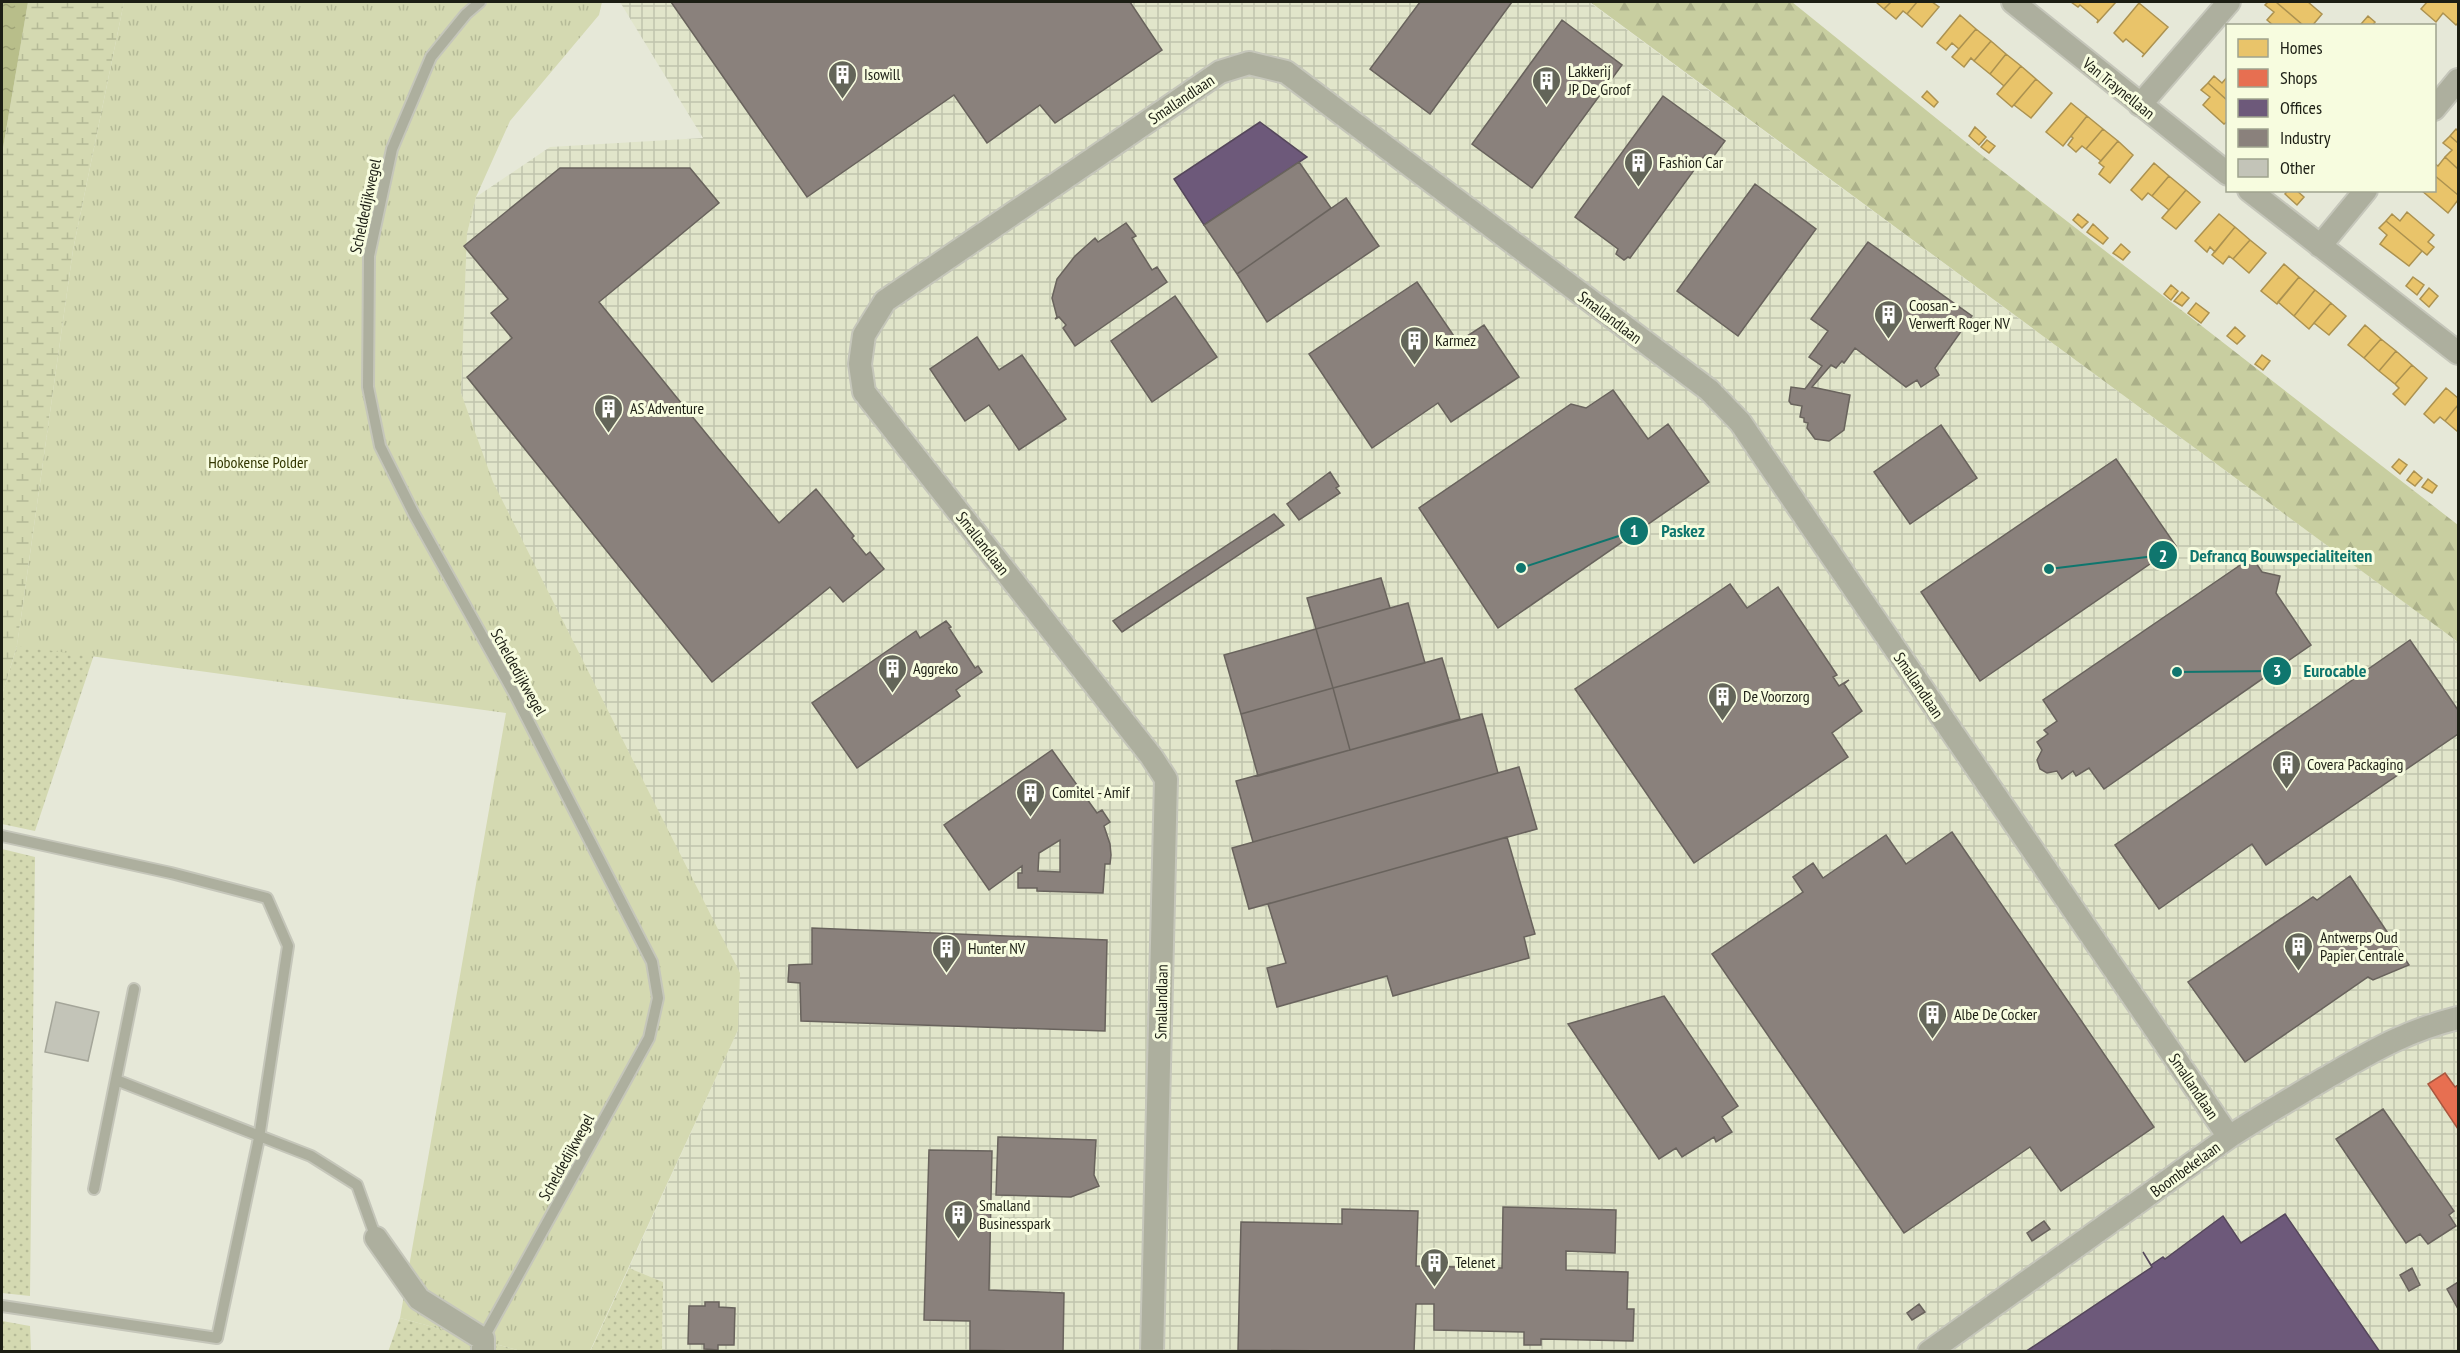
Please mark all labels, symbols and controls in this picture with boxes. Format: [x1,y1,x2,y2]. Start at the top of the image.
legend [2226,24,2436,192]
text: Homes [2280,36,2323,59]
street label: Van Traynellaan [2078,52,2159,123]
building icon: Isowill [827,58,859,100]
place label: Lakkerij JP De Groof [1567,61,1631,99]
place label: Isowill [864,64,901,84]
building icon: Lakkerij JP De Groof [1531,64,1563,106]
text: Shops [2280,66,2317,89]
street label: Smallandlaan [1144,70,1218,128]
text: Offices [2280,96,2322,119]
text: Industry [2280,126,2331,149]
building icon: Fashion Car [1622,146,1654,188]
place label: Fashion Car [1659,152,1724,172]
street label: Scheldedijkwegel [345,156,385,255]
text: Other [2280,156,2315,179]
street label: Smallandlaan [1574,286,1646,348]
place label: Coosan - Verwerft Roger NV [1908,295,2010,333]
building icon: Coosan - Verwerft Roger NV [1872,298,1904,340]
building icon: Karmez [1398,324,1430,366]
place label: Karmez [1435,330,1476,350]
building icon: AS Adventure [593,392,625,434]
place label: AS Adventure [630,398,704,418]
park label: Hobokense Polder [208,452,308,472]
street label: Smallandlaan [952,507,1014,579]
callout: Paskez [1619,513,1717,549]
text: 1 [1630,519,1638,542]
text: Paskez [1661,519,1705,542]
callout: Defrancq Bouwspecialiteiten [2148,537,2384,573]
text: 2 [2159,544,2167,567]
text: Defrancq Bouwspecialiteiten [2190,544,2372,567]
street label: Scheldedijkwegel [487,625,551,719]
street label: Smallandlaan [1890,648,1948,722]
building icon: Aggreko [876,652,908,694]
callout: Eurocable [2262,653,2379,689]
place label: Aggreko [913,658,958,678]
text: 3 [2273,659,2281,682]
text: Eurocable [2304,659,2367,682]
building icon: De Voorzorg [1706,680,1738,722]
place label: De Voorzorg [1743,686,1810,706]
building icon: Covera Packaging [2270,748,2302,790]
place label: Covera Packaging [2307,754,2403,774]
building icon: Comitel - Amif [1015,776,1047,818]
place label: Comitel - Amif [1052,782,1131,802]
place label: Antwerps Oud Papier Centrale [2320,927,2404,965]
building icon: Antwerps Oud Papier Centrale [2283,930,2315,972]
building icon: Hunter NV [931,932,963,974]
place label: Hunter NV [968,938,1026,958]
street label: Smallandlaan [1150,964,1172,1040]
building icon: Albe De Cocker [1917,998,1949,1040]
place label: Albe De Cocker [1954,1004,2038,1024]
street label: Smallandlaan [2165,1049,2223,1123]
street label: Scheldedijkwegel [534,1110,598,1204]
street label: Boombekelaan [2146,1137,2224,1201]
place label: Smalland Businesspark [979,1195,1052,1233]
building icon: Smalland Businesspark [942,1198,974,1240]
building icon: Telenet [1418,1246,1450,1288]
place label: Telenet [1455,1252,1496,1272]

